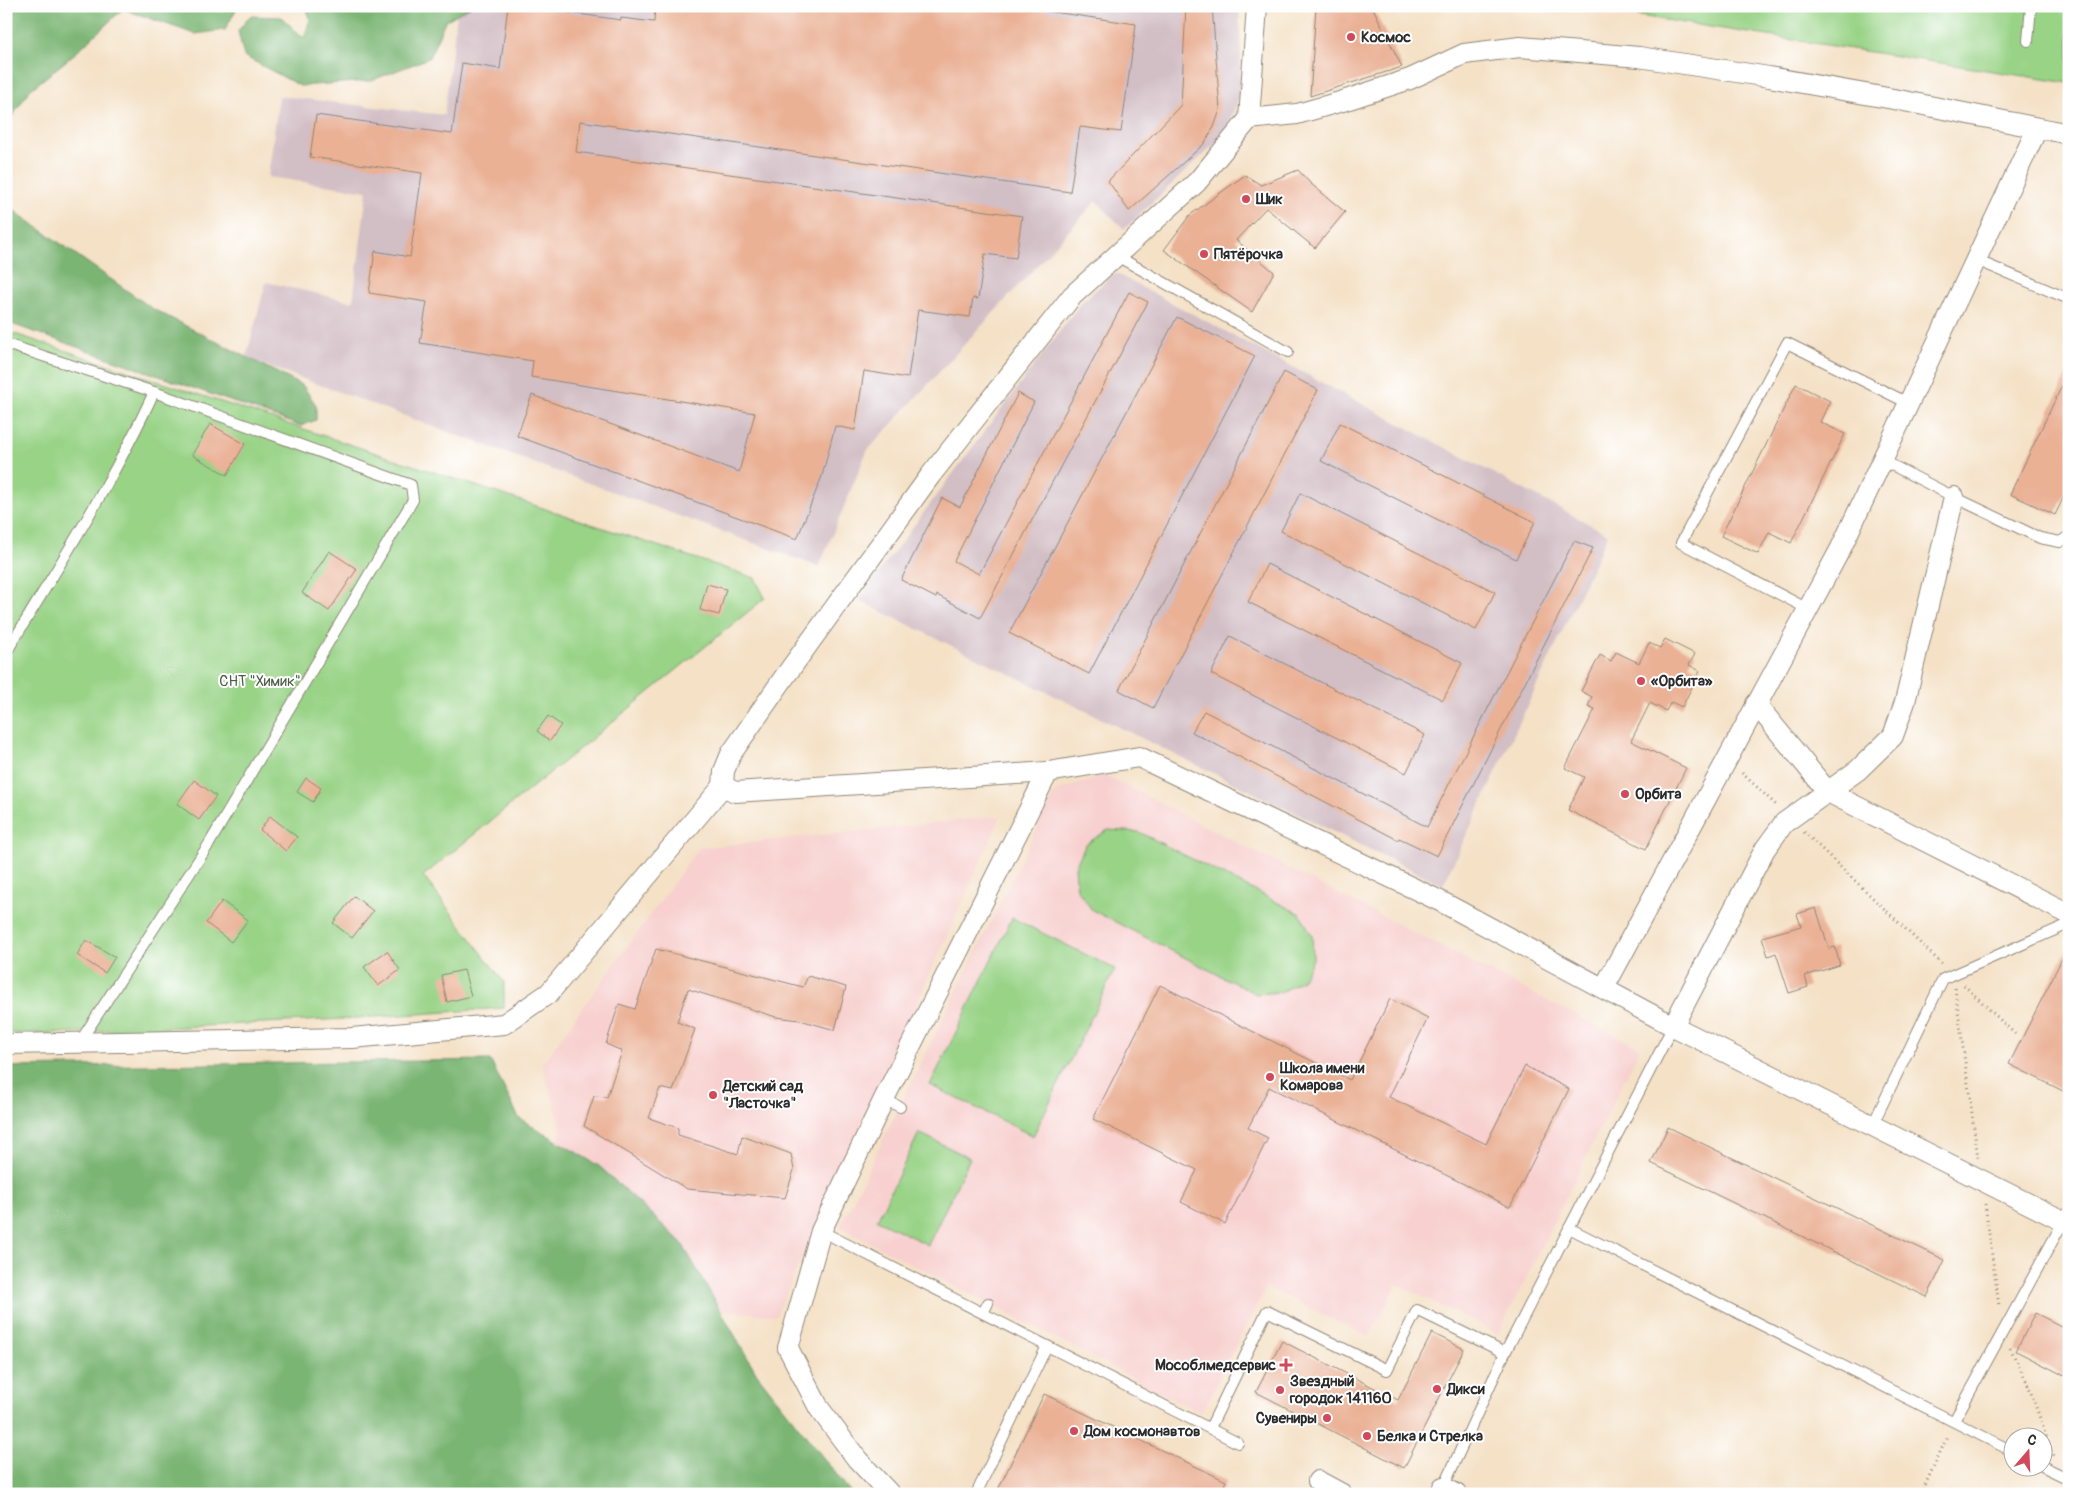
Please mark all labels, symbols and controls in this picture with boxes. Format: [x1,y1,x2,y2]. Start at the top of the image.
place label: Космос [1361,28,1411,47]
marker: Космос [1345,31,1357,43]
place label: Шик [1255,190,1283,209]
marker: Шик [1240,193,1252,205]
place label: Пятёрочка [1214,245,1283,264]
marker: Пятёрочка [1198,248,1210,260]
park label: СНТ "Химик" [219,672,301,691]
place label: «Орбита» [1651,672,1713,691]
marker: «Орбита» [1635,675,1647,687]
place label: Орбита [1635,785,1681,804]
marker: Орбита [1619,788,1631,800]
place label: Школа имени Комарова [1279,1059,1365,1095]
marker: Школа имени Комарова [1264,1071,1276,1083]
place label: Детский сад "Ласточка" [722,1077,804,1113]
marker: Детский сад "Ласточка" [707,1089,719,1101]
place label: Мособлмедсервис [1155,1356,1276,1375]
marker: Мособлмедсервис [1280,1359,1292,1371]
place label: Звездный городок 141160 [1289,1372,1392,1408]
place label: Дикси [1446,1380,1485,1399]
marker: Дикси [1431,1383,1443,1395]
marker: Звездный городок 141160 [1274,1384,1286,1396]
place label: Сувениры [1256,1409,1317,1428]
marker: Сувениры [1321,1412,1333,1424]
place label: Дом космонавтов [1083,1422,1200,1441]
marker: Дом космонавтов [1068,1425,1080,1437]
place label: Белка и Стрелка [1377,1427,1483,1446]
north arrow [2002,1428,2052,1478]
marker: Белка и Стрелка [1361,1430,1373,1442]
text: С [2025,1431,2039,1450]

